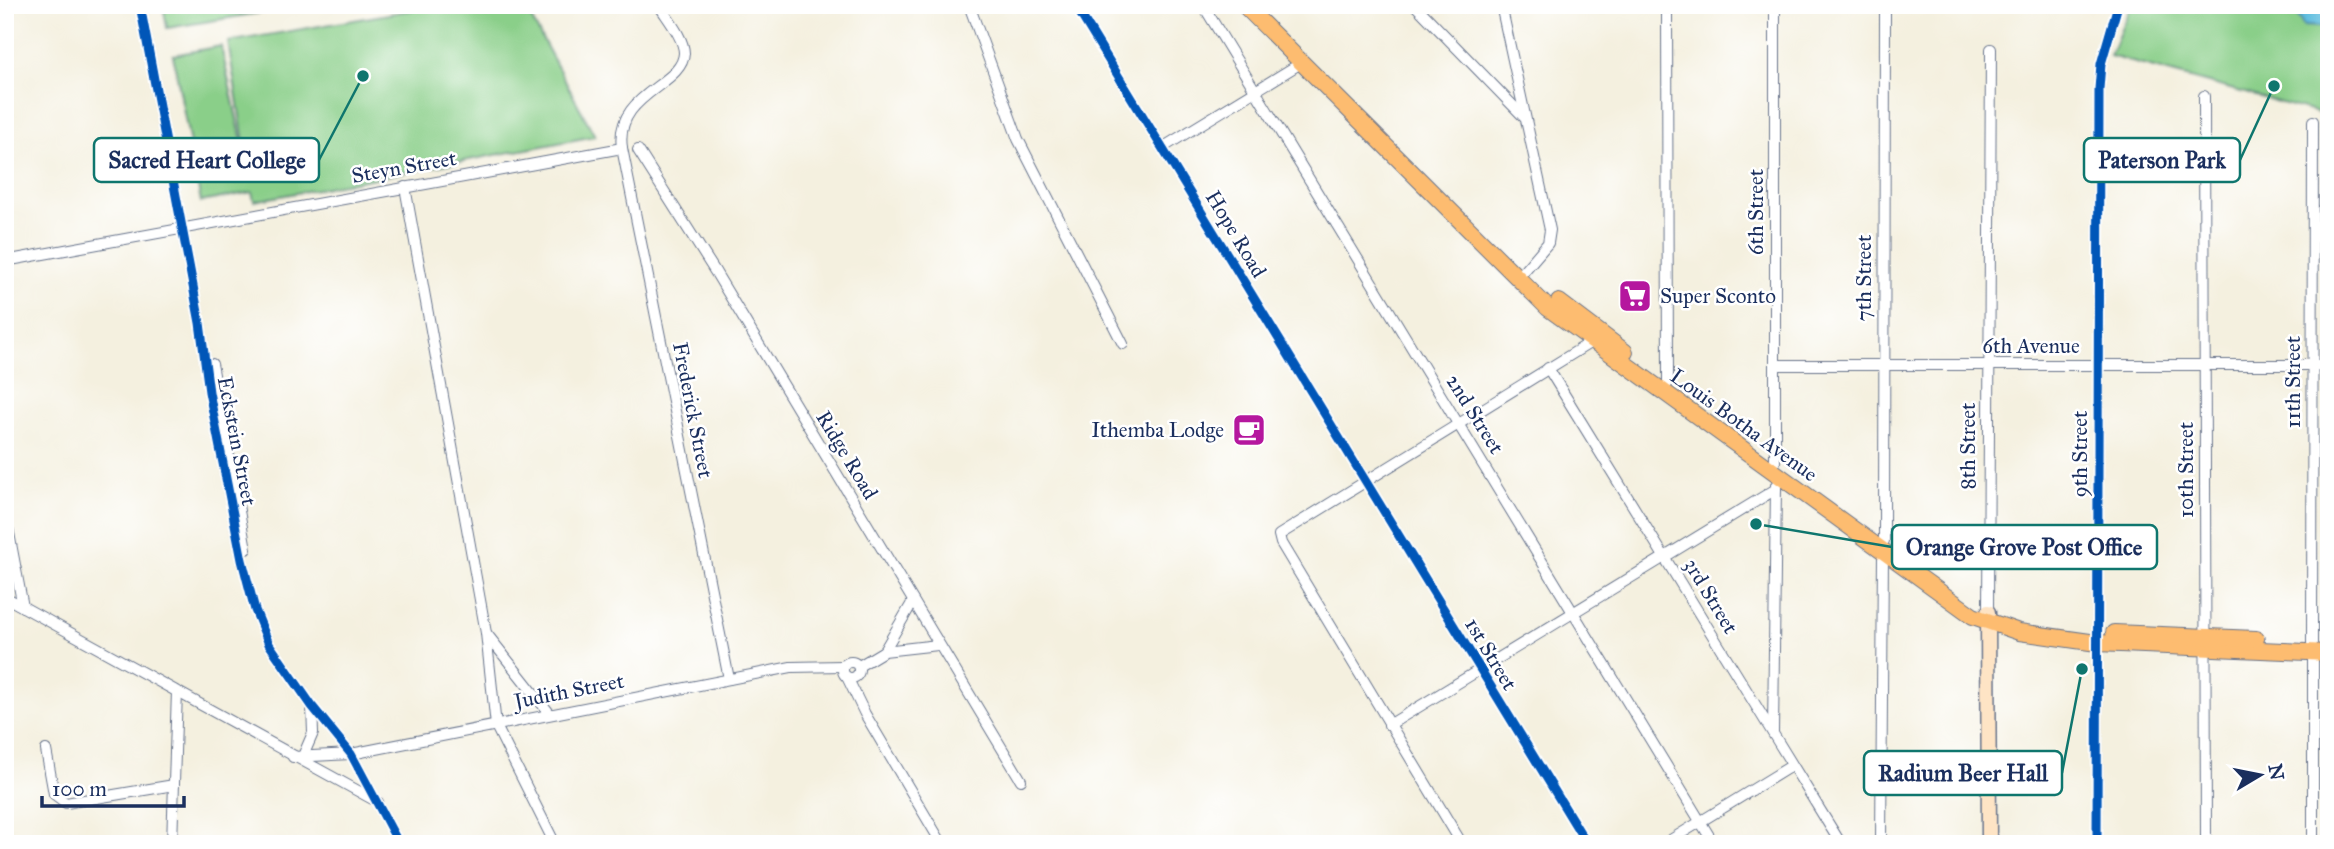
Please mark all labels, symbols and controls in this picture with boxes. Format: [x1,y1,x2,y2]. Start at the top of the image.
callout: Sacred Heart College [94,138,319,182]
callout: Paterson Park [2084,138,2240,182]
street label: Steyn Street [350,145,459,189]
text: Sacred Heart College [108,146,306,175]
text: Paterson Park [2098,146,2227,174]
street label: 6th Street [1743,168,1769,255]
street label: Hope Road [1200,186,1272,283]
street label: 7th Street [1851,234,1877,322]
supermarket icon: Super Sconto [1616,277,1654,315]
place label: Super Sconto [1660,283,1776,309]
street label: 6th Avenue [1982,333,2080,359]
street label: 11th Street [2280,335,2306,428]
street label: Frederick Street [667,340,719,481]
street label: Louis Botha Avenue [1665,363,1823,487]
street label: 2nd Street [1440,369,1510,459]
street label: Eckstein Street [212,374,262,508]
street label: 8th Street [1955,402,1981,489]
street label: Ridge Road [810,406,884,504]
street label: 9th Street [2067,410,2093,498]
cafe icon: Ithemba Lodge [1230,411,1268,449]
place label: Ithemba Lodge [1091,417,1224,443]
street label: 10th Street [2173,421,2199,518]
callout: Orange Grove Post Office [1892,525,2157,569]
text: Orange Grove Post Office [1906,533,2143,562]
street label: 3rd Street [1678,554,1744,639]
street label: 1st Street [1459,613,1523,695]
street label: Judith Street [510,668,627,715]
north arrow [2226,740,2296,810]
callout: Radium Beer Hall [1864,751,2062,795]
text: Radium Beer Hall [1878,759,2049,787]
text: N [2264,762,2289,782]
scale bar [42,765,184,809]
text: 100 m [52,776,107,802]

